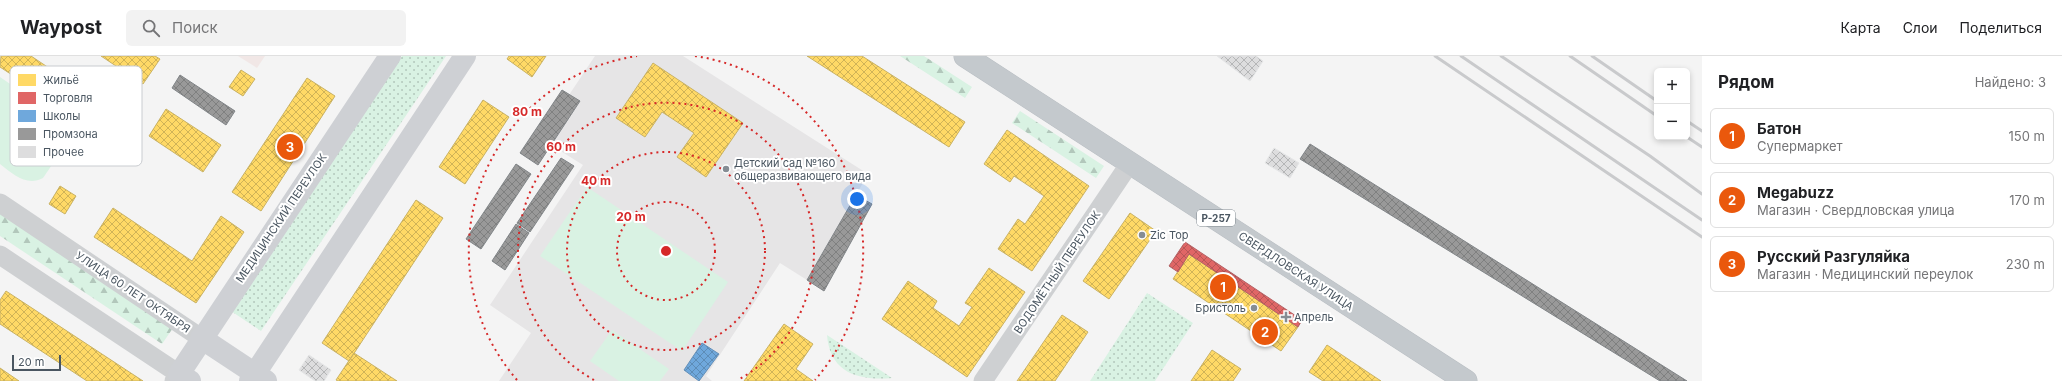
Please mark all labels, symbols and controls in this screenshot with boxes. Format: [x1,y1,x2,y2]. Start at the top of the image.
search box [126,10,406,46]
text: Waypost [20,16,102,39]
icon: search [140,17,162,39]
text: Поиск [172,18,218,37]
text: Карта [1840,19,1881,36]
text: Слои [1903,19,1938,36]
text: Поделиться [1960,19,2042,36]
legend [10,66,142,166]
map controls [1654,68,1690,140]
button: + [1654,68,1690,104]
text: Рядом [1718,72,1774,92]
text: Жильё [43,73,79,87]
text: Найдено: 3 [1975,74,2046,90]
text: Торговля [43,91,92,105]
text: 80 m [512,104,542,119]
button: − [1654,104,1690,140]
text: Школы [43,109,80,123]
text: Батон [1757,119,1801,138]
text: Промзона [43,127,98,141]
text: 1 [1729,128,1735,144]
text: 150 m [2009,128,2045,144]
pin: 3 [277,132,303,162]
text: Супермаркет [1757,138,1843,154]
text: 60 m [546,139,576,154]
text: Прочее [43,145,84,159]
street label: МЕДИЦИНСКИЙ ПЕРЕУЛОК [233,150,330,285]
place label: Детский сад №160 общеразвивающего вида [734,156,871,183]
marker: Детский сад №160 общеразвивающего вида [721,164,731,174]
text: 40 m [581,173,611,188]
text: Megabuzz [1757,183,1834,202]
your location [847,189,867,209]
text: 2 [1728,192,1736,208]
text: 170 m [2009,192,2045,208]
text: Магазин · Свердловская улица [1757,202,1955,218]
street label: ВОДОМЁТНЫЙ ПЕРЕУЛОК [1011,207,1104,336]
text: 20 m [616,209,646,224]
road number: Р-257 [1197,210,1235,226]
place label: Zic Top [1150,228,1189,242]
street label: СВЕРДЛОВСКАЯ УЛИЦА [1236,229,1356,314]
marker: Zic Top [1137,230,1147,240]
centre of rings [659,244,673,258]
text: Русский Разгуляйка [1757,247,1910,266]
street label: УЛИЦА 60 ЛЕТ ОКТЯБРЯ [73,248,193,336]
text: 3 [1728,256,1736,272]
text: 230 m [2006,256,2045,272]
text: Магазин · Медицинский переулок [1757,266,1973,282]
pin: 1 [1210,272,1236,302]
place label: Бристоль [1195,301,1246,315]
marker: Бристоль [1249,303,1259,313]
place label: Апрель [1294,310,1334,324]
marker: Апрель [1281,312,1291,322]
pin: 2 [1252,317,1278,347]
scale bar [12,353,61,372]
text: 20 m [18,355,44,369]

